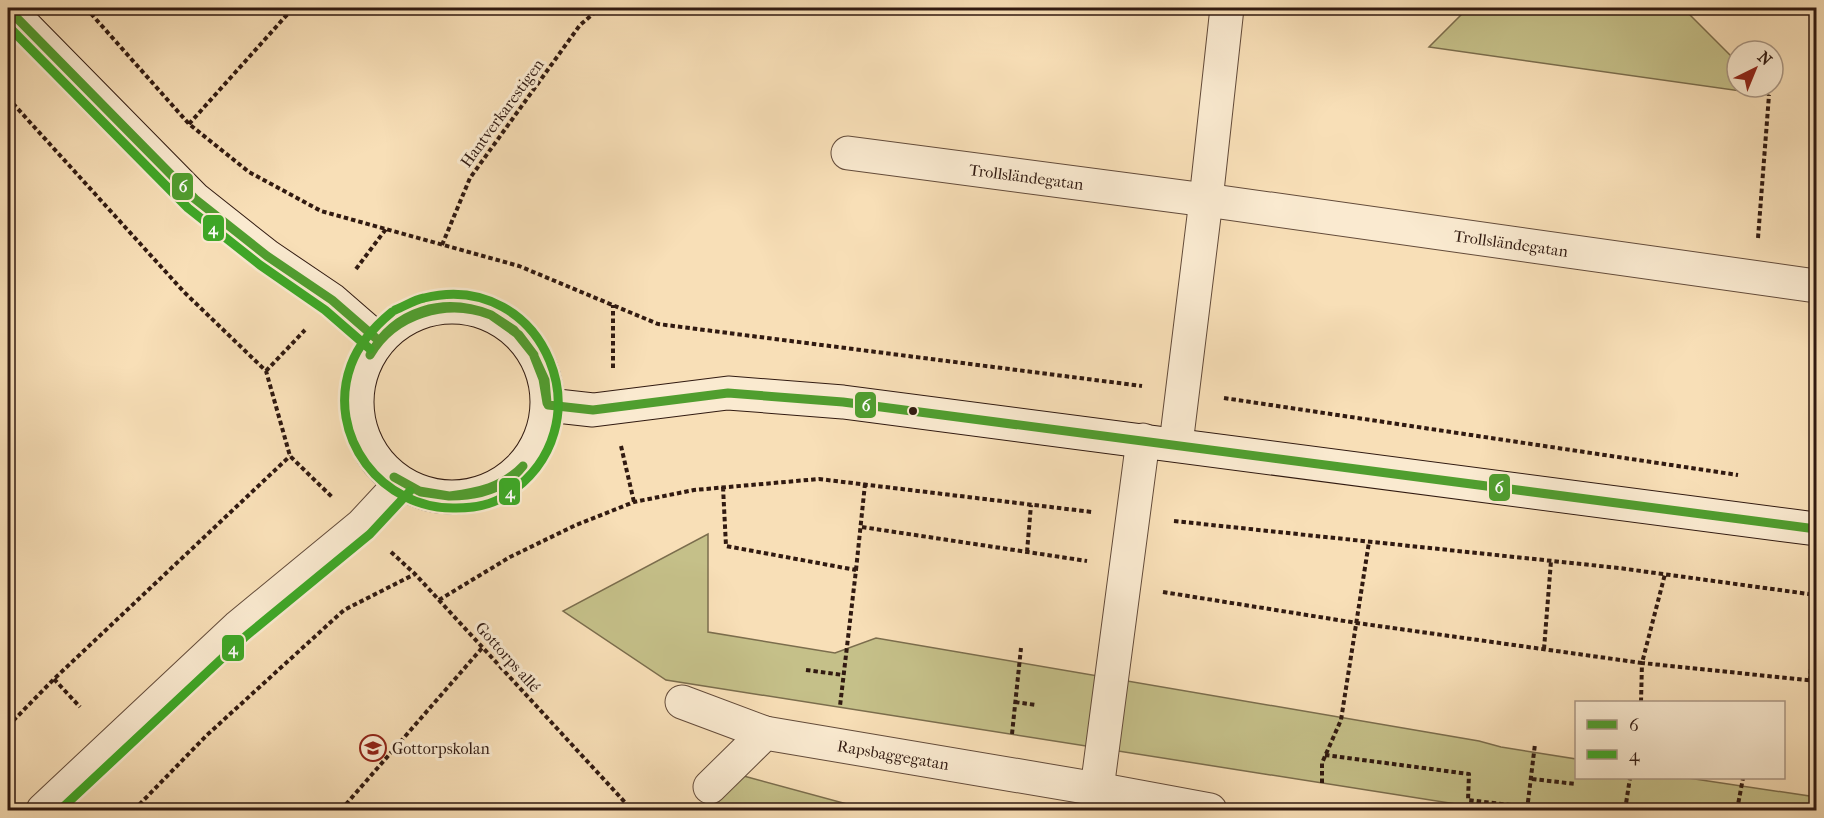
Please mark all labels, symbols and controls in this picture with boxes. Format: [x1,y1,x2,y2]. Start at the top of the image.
north arrow [1725,39,1785,99]
text: N [1754,47,1776,70]
street label: Hantverkarestigen [456,54,548,171]
street label: Trollsländegatan [968,160,1086,193]
line badge: 6 [171,172,194,201]
text: 6 [179,177,188,196]
line badge: 4 [202,214,225,242]
text: 4 [207,219,219,239]
street label: Trollsländegatan [1453,226,1570,261]
line badge: 6 [854,391,877,419]
text: 6 [862,396,871,415]
unlabelled marker [907,405,919,417]
line badge: 6 [1488,473,1511,502]
line badge: 4 [498,477,521,506]
text: 6 [1495,478,1504,497]
text: 4 [504,483,516,503]
street label: Gottorps allé [471,618,545,696]
line badge: 4 [221,634,245,662]
text: 4 [227,639,239,659]
legend [1575,701,1785,779]
text: 6 [1629,715,1639,736]
school or university icon: Gottorpskolan [358,733,388,763]
street label: Rapsbaggegatan [836,736,951,773]
place label: Gottorpskolan [392,739,490,758]
text: 4 [1629,745,1640,766]

